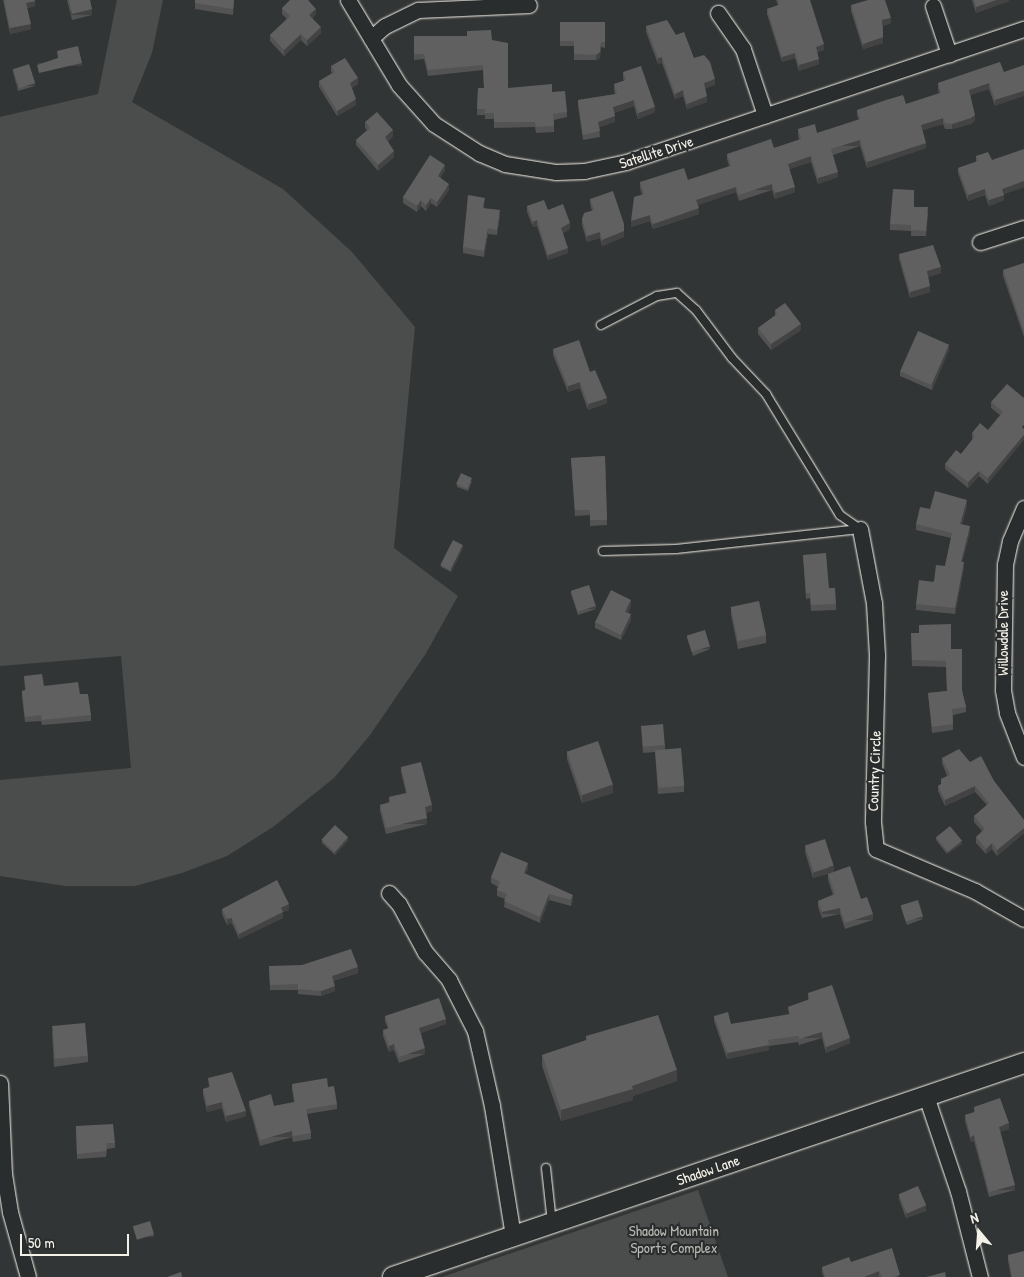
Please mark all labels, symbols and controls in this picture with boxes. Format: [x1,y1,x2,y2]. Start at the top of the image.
street label: Satellite Drive [617,132,695,172]
street label: Willowdale Drive [994,590,1012,676]
street label: Country Circle [864,730,884,812]
street label: Shadow Lane [674,1151,742,1189]
north arrow [954,1207,1004,1257]
text: N [968,1207,981,1227]
park label: Shadow Mountain Sports Complex [629,1221,719,1256]
scale bar [22,1224,131,1256]
text: 50 m [28,1232,55,1253]

